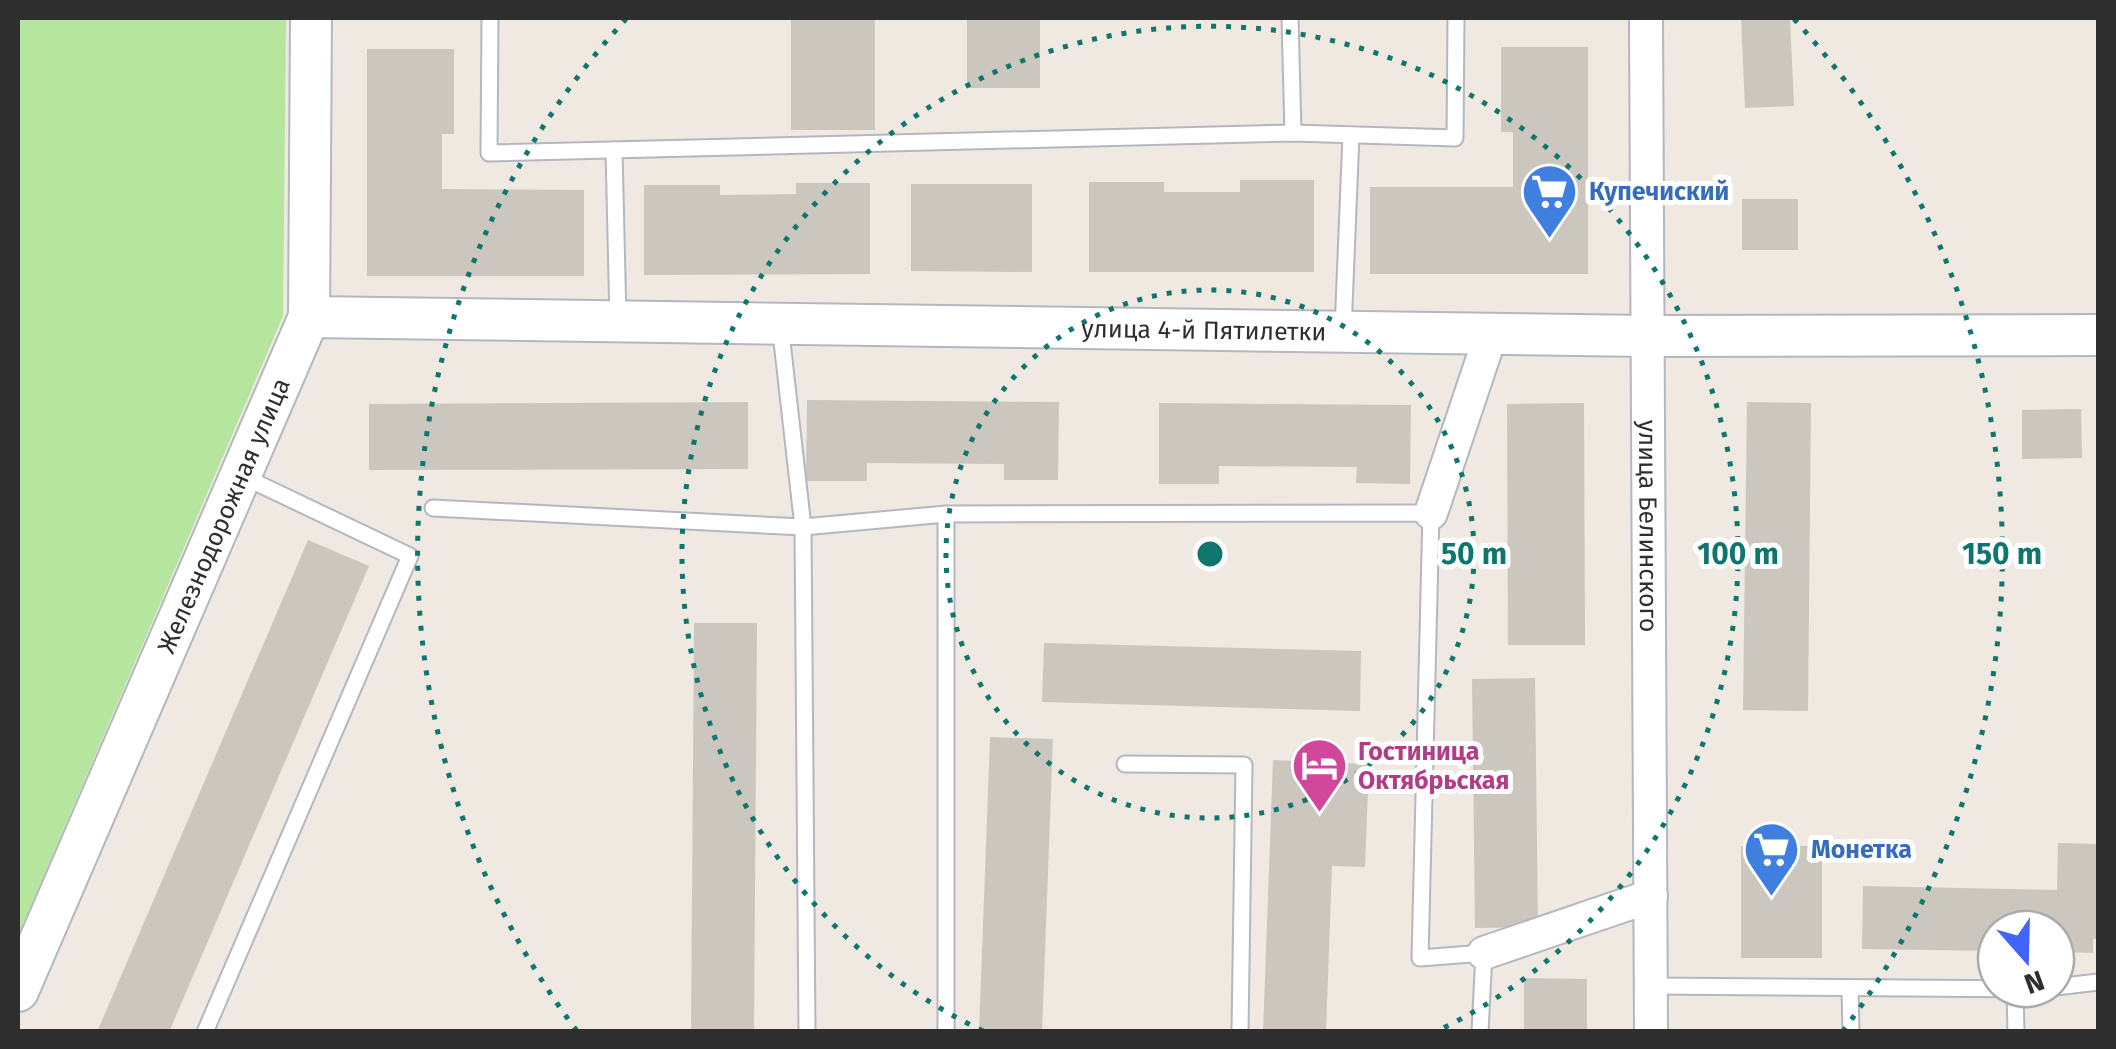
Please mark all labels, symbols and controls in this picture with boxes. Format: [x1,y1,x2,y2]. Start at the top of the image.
supermarket icon: Купечиский [1520,161,1580,240]
place label: Купечиский [1589,177,1729,207]
street label: улица 4-й Пятилетки [1081,314,1327,347]
street label: Железнодорожная улица [152,374,297,658]
street label: улица Белинского [1632,420,1663,632]
centre of rings [1192,536,1228,572]
text: 50 m [1441,536,1507,572]
text: 100 m [1697,536,1779,572]
text: 150 m [1962,536,2042,572]
hotel icon: Гостиница Октябрьская [1289,735,1349,814]
place label: Гостиница Октябрьская [1358,737,1509,796]
supermarket icon: Монетка [1742,819,1802,898]
place label: Монетка [1811,835,1912,865]
north arrow [1976,909,2076,1009]
text: N [2020,963,2049,1001]

